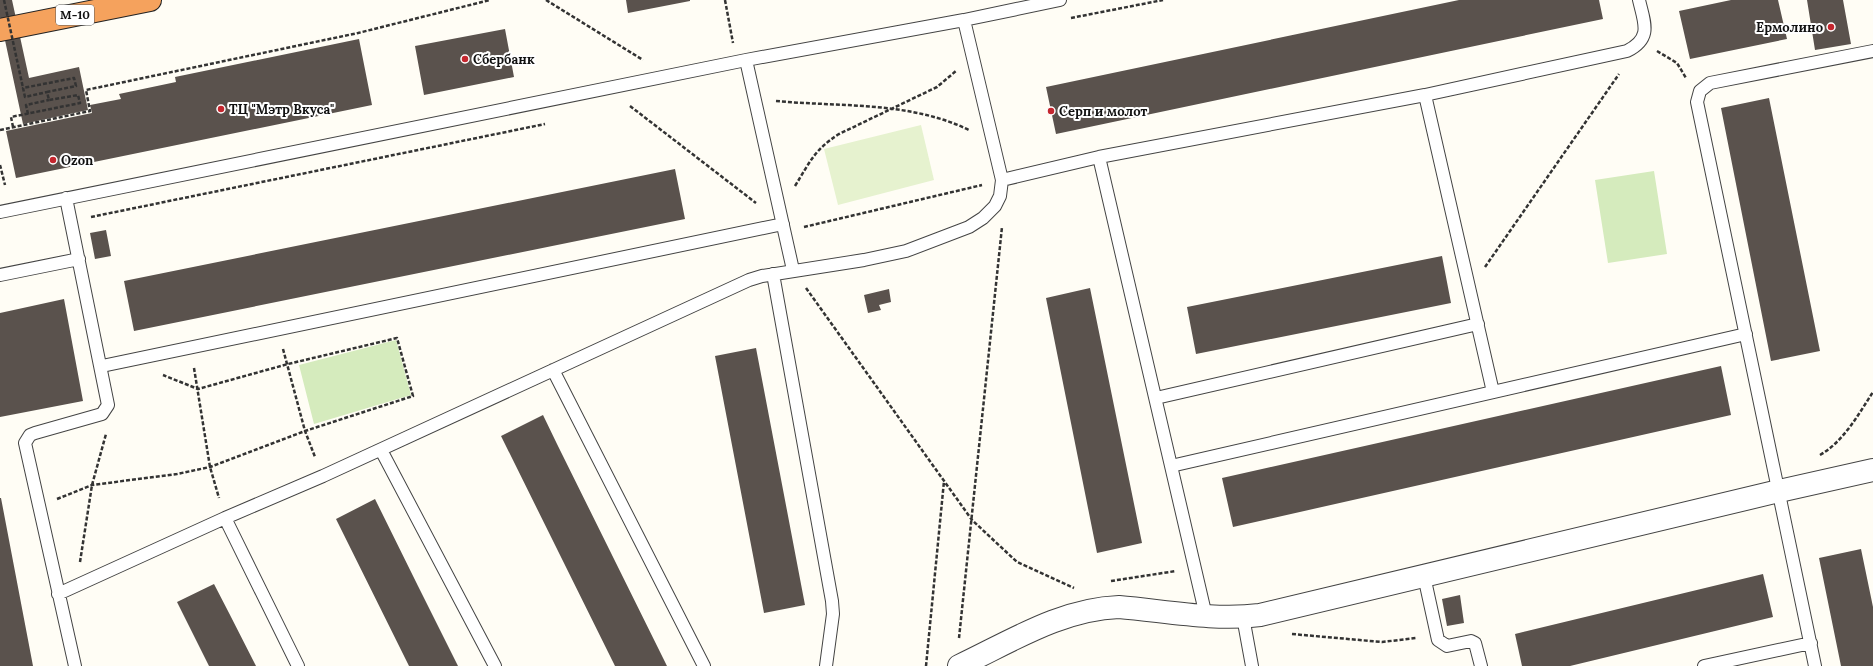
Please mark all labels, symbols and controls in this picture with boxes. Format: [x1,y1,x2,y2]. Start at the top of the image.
road number: М-10 [56,5,94,25]
place label: Ермолино [1756,19,1823,36]
marker: Ермолино [1826,22,1836,32]
place label: Сбербанк [473,51,535,68]
marker: Сбербанк [460,54,470,64]
place label: ТЦ "Мэтр Вкуса" [229,101,334,118]
place label: Серп и молот [1059,103,1148,120]
marker: ТЦ "Мэтр Вкуса" [216,104,226,114]
marker: Серп и молот [1046,106,1056,116]
place label: Ozon [61,152,94,169]
marker: Ozon [48,155,58,165]

